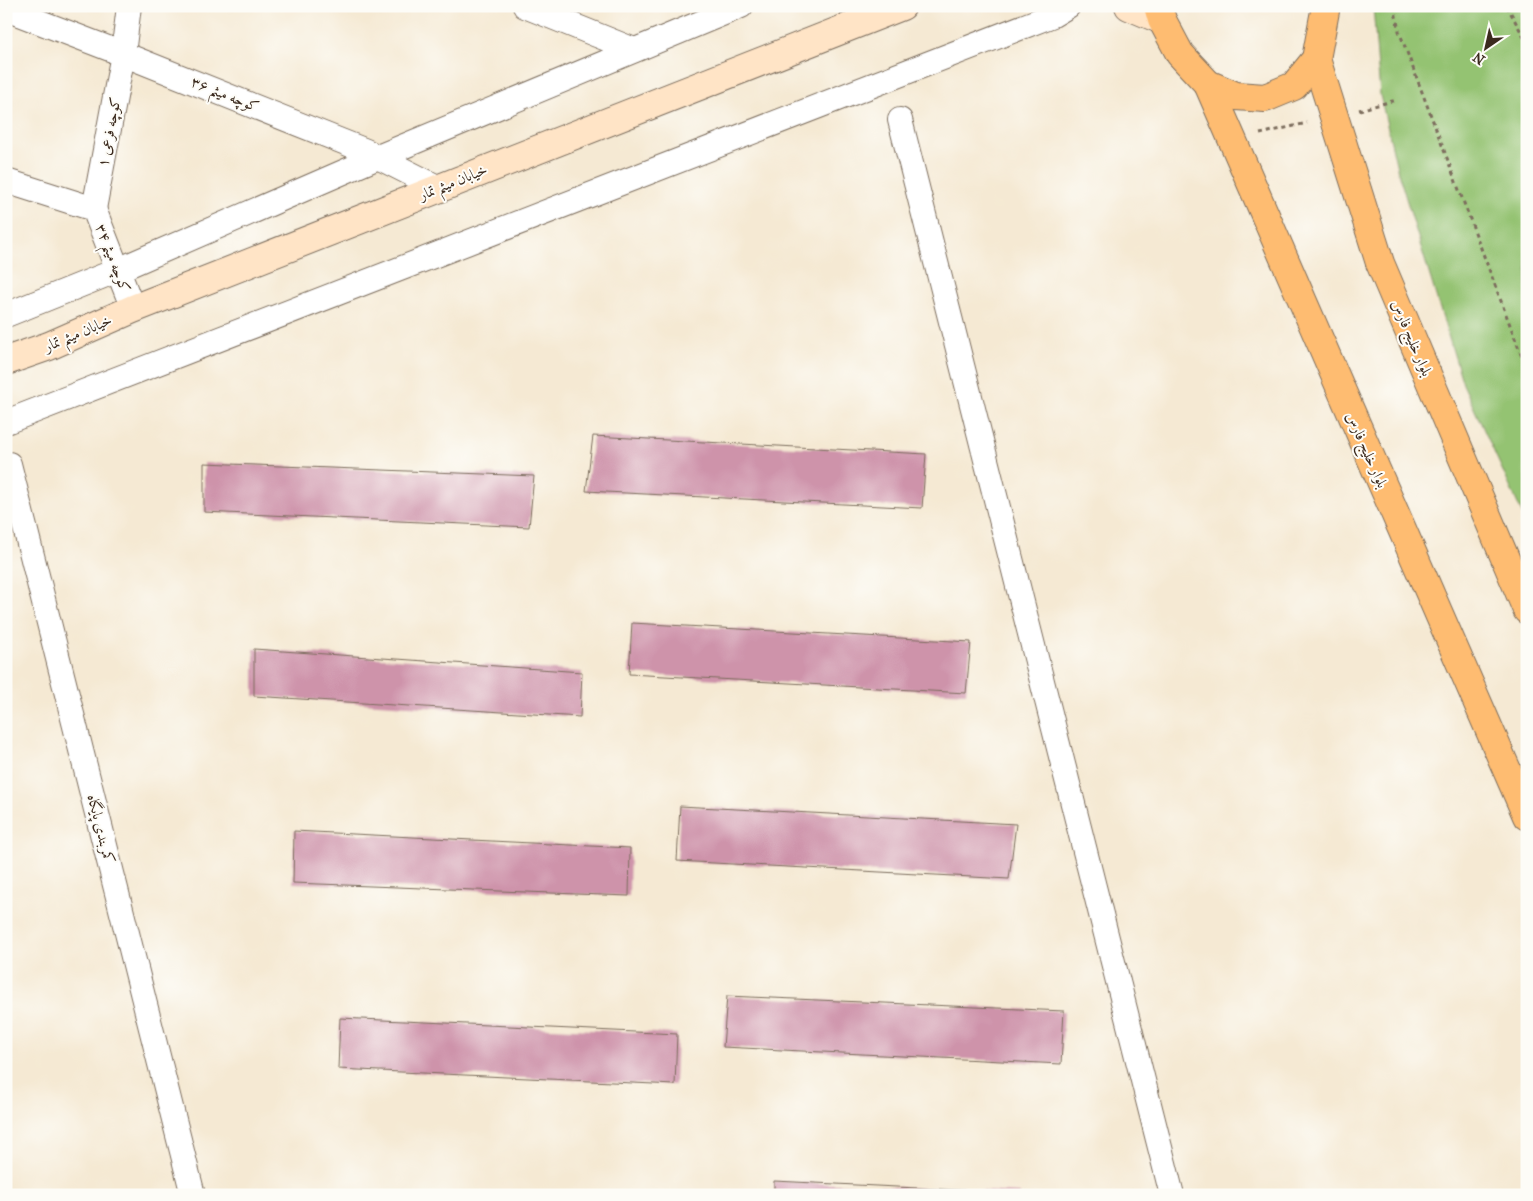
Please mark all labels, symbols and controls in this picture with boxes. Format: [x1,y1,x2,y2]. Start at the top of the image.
north arrow [1460,22,1510,72]
text: N [1470,48,1488,68]
street label: کوچه میثم ۳۶ [186,72,262,121]
street label: کوچه فرعی ۱ [93,96,127,169]
street label: خیابان میثم تمار [414,160,492,210]
street label: کوچه میثم ۳۴ [86,221,134,297]
street label: بلوار خلیج ‌فارس [1383,297,1436,381]
street label: خیابان میثم تمار [39,311,117,362]
street label: بلوار خلیج‌ فارس [1338,409,1392,493]
street label: کمربندی پایگاه [82,792,119,866]

